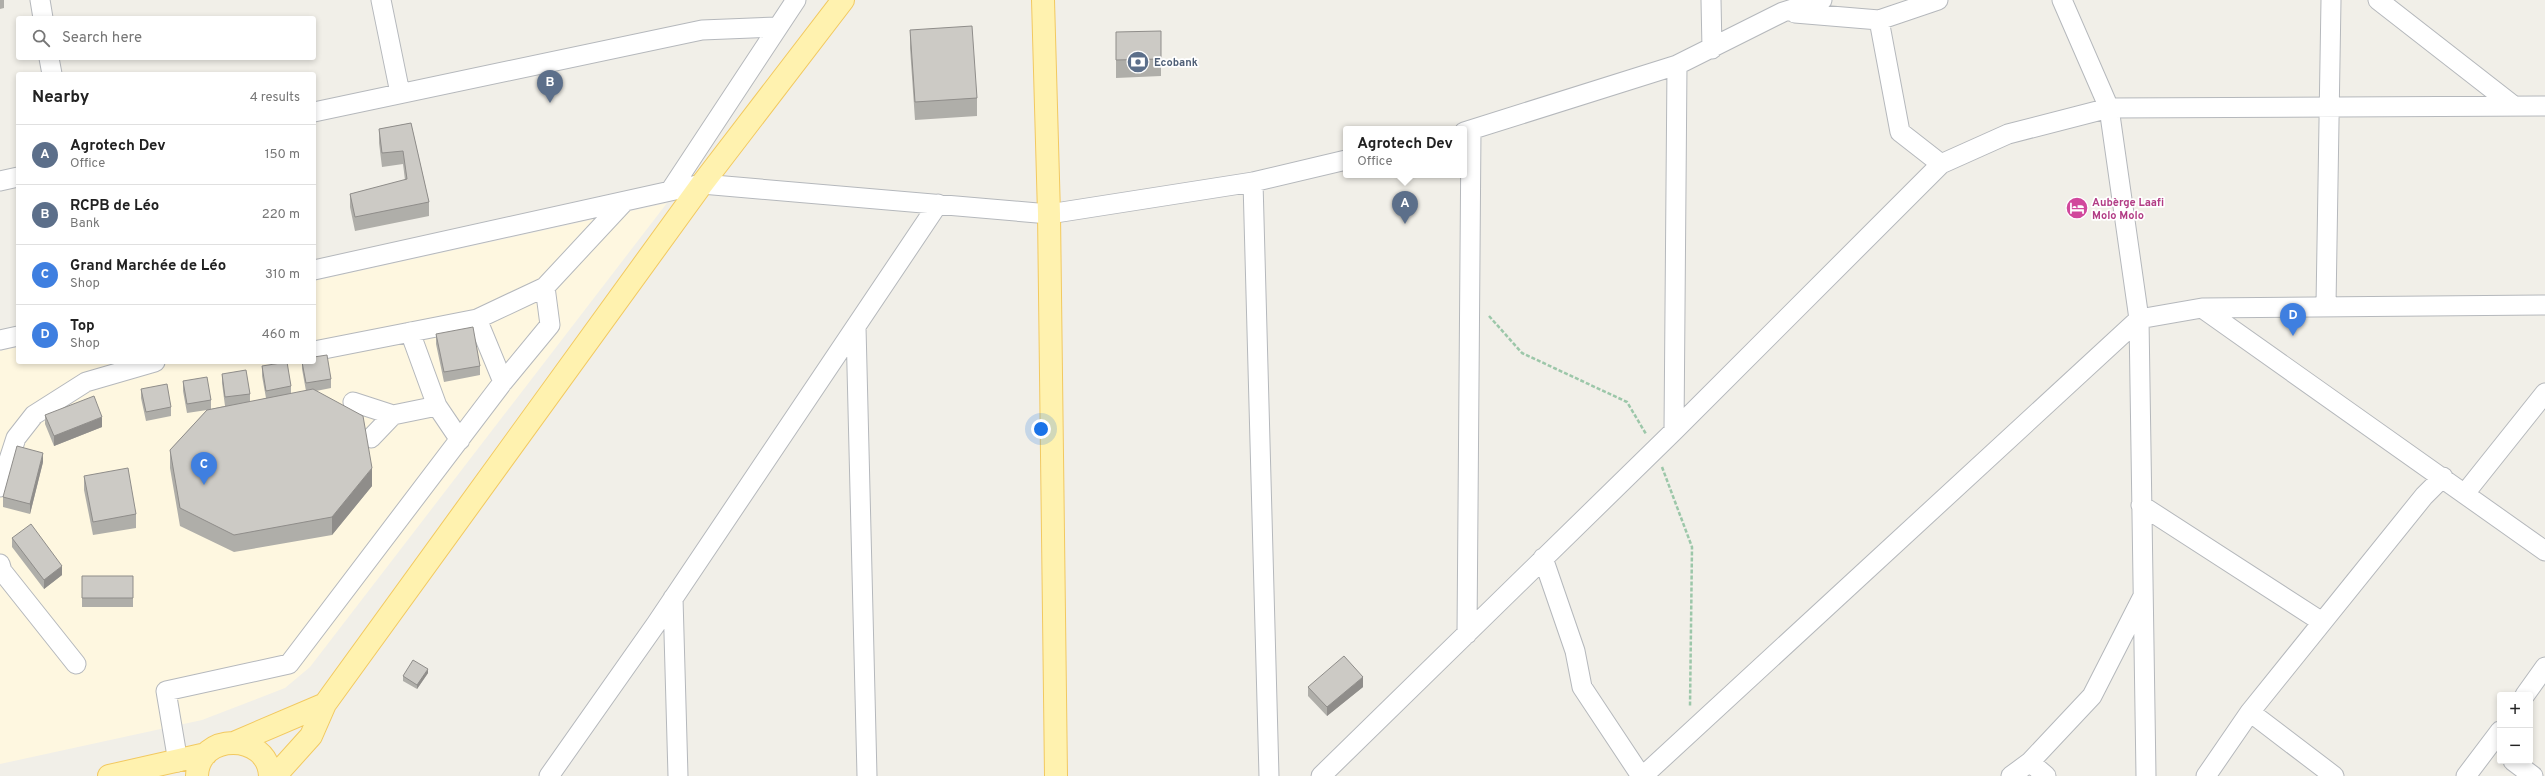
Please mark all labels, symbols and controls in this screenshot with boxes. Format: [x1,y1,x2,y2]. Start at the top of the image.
search box [16,16,316,60]
icon: search [30,27,52,49]
text: Search here [62,29,142,48]
bank icon: Ecobank [1125,49,1151,75]
place label: Ecobank [1154,56,1198,70]
pin: B [537,70,563,103]
text: Nearby [32,87,89,109]
text: 4 results [250,90,300,106]
popup [1343,126,1467,178]
text: Agrotech Dev [1357,135,1453,154]
text: Agrotech Dev [70,137,166,156]
text: A [40,147,50,163]
text: 150 m [265,147,300,163]
text: Office [1357,154,1392,170]
text: Office [70,156,105,172]
pin: A [1392,191,1418,224]
hotel icon: Aubèrge Laafi Molo Molo [2064,195,2090,221]
place label: Aubèrge Laafi Molo Molo [2092,196,2164,223]
text: RCPB de Léo [70,197,159,216]
text: B [41,207,49,223]
text: 220 m [262,207,300,223]
text: Bank [70,216,100,232]
text: Grand Marchée de Léo [70,257,226,276]
text: C [41,267,49,283]
text: 310 m [265,267,300,283]
text: Shop [70,276,100,292]
pin: D [2280,303,2306,336]
text: Top [70,317,95,336]
text: D [40,327,50,343]
text: 460 m [262,327,300,343]
text: Shop [70,336,100,352]
your location [1031,419,1051,439]
pin: C [191,452,217,485]
map controls [2497,692,2533,764]
button: + [2497,692,2533,728]
button: − [2497,728,2533,764]

